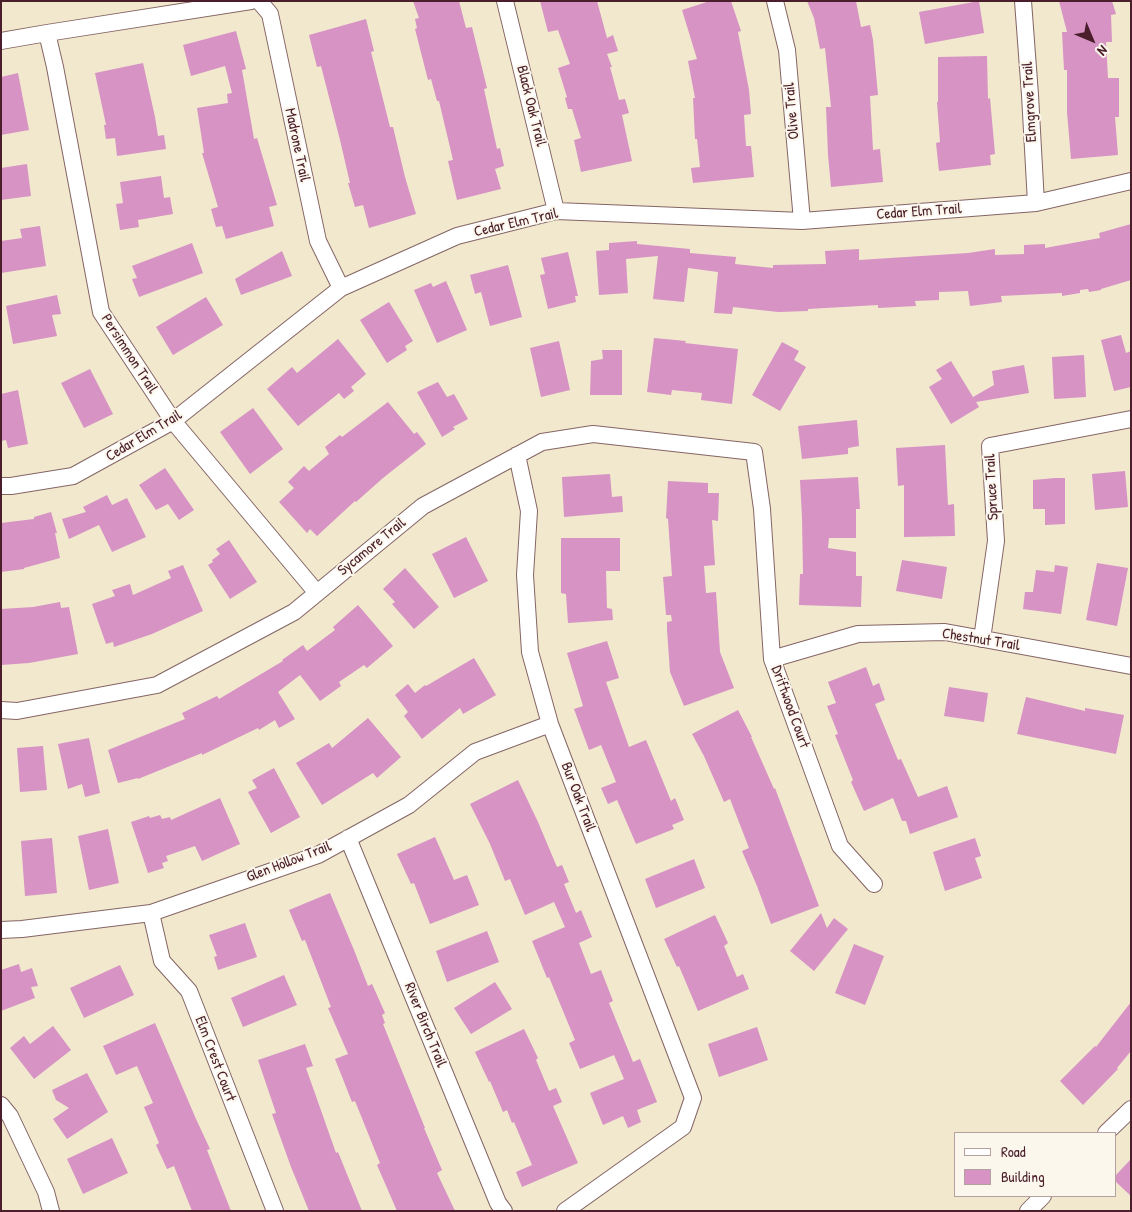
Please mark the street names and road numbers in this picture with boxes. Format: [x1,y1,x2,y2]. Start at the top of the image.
street label: Elmgrove Trail [1019,61,1041,143]
street label: Black Oak Trail [512,64,550,148]
street label: Olive Trail [781,82,803,140]
street label: Madrone Trail [280,107,314,183]
street label: Cedar Elm Trail [876,200,962,224]
street label: Cedar Elm Trail [472,205,560,241]
street label: Persimmon Trail [97,311,161,397]
street label: Cedar Elm Trail [103,406,185,466]
street label: Spruce Trail [981,453,1003,521]
street label: Sycamore Trail [334,514,410,580]
street label: Chestnut Trail [941,625,1021,655]
street label: Driftwood Court [767,663,813,751]
street label: Bur Oak Trail [557,760,599,834]
street label: Glen Hollow Trail [244,838,334,886]
street label: River Birch Trail [400,980,450,1070]
street label: Elm Crest Court [191,1014,239,1104]

